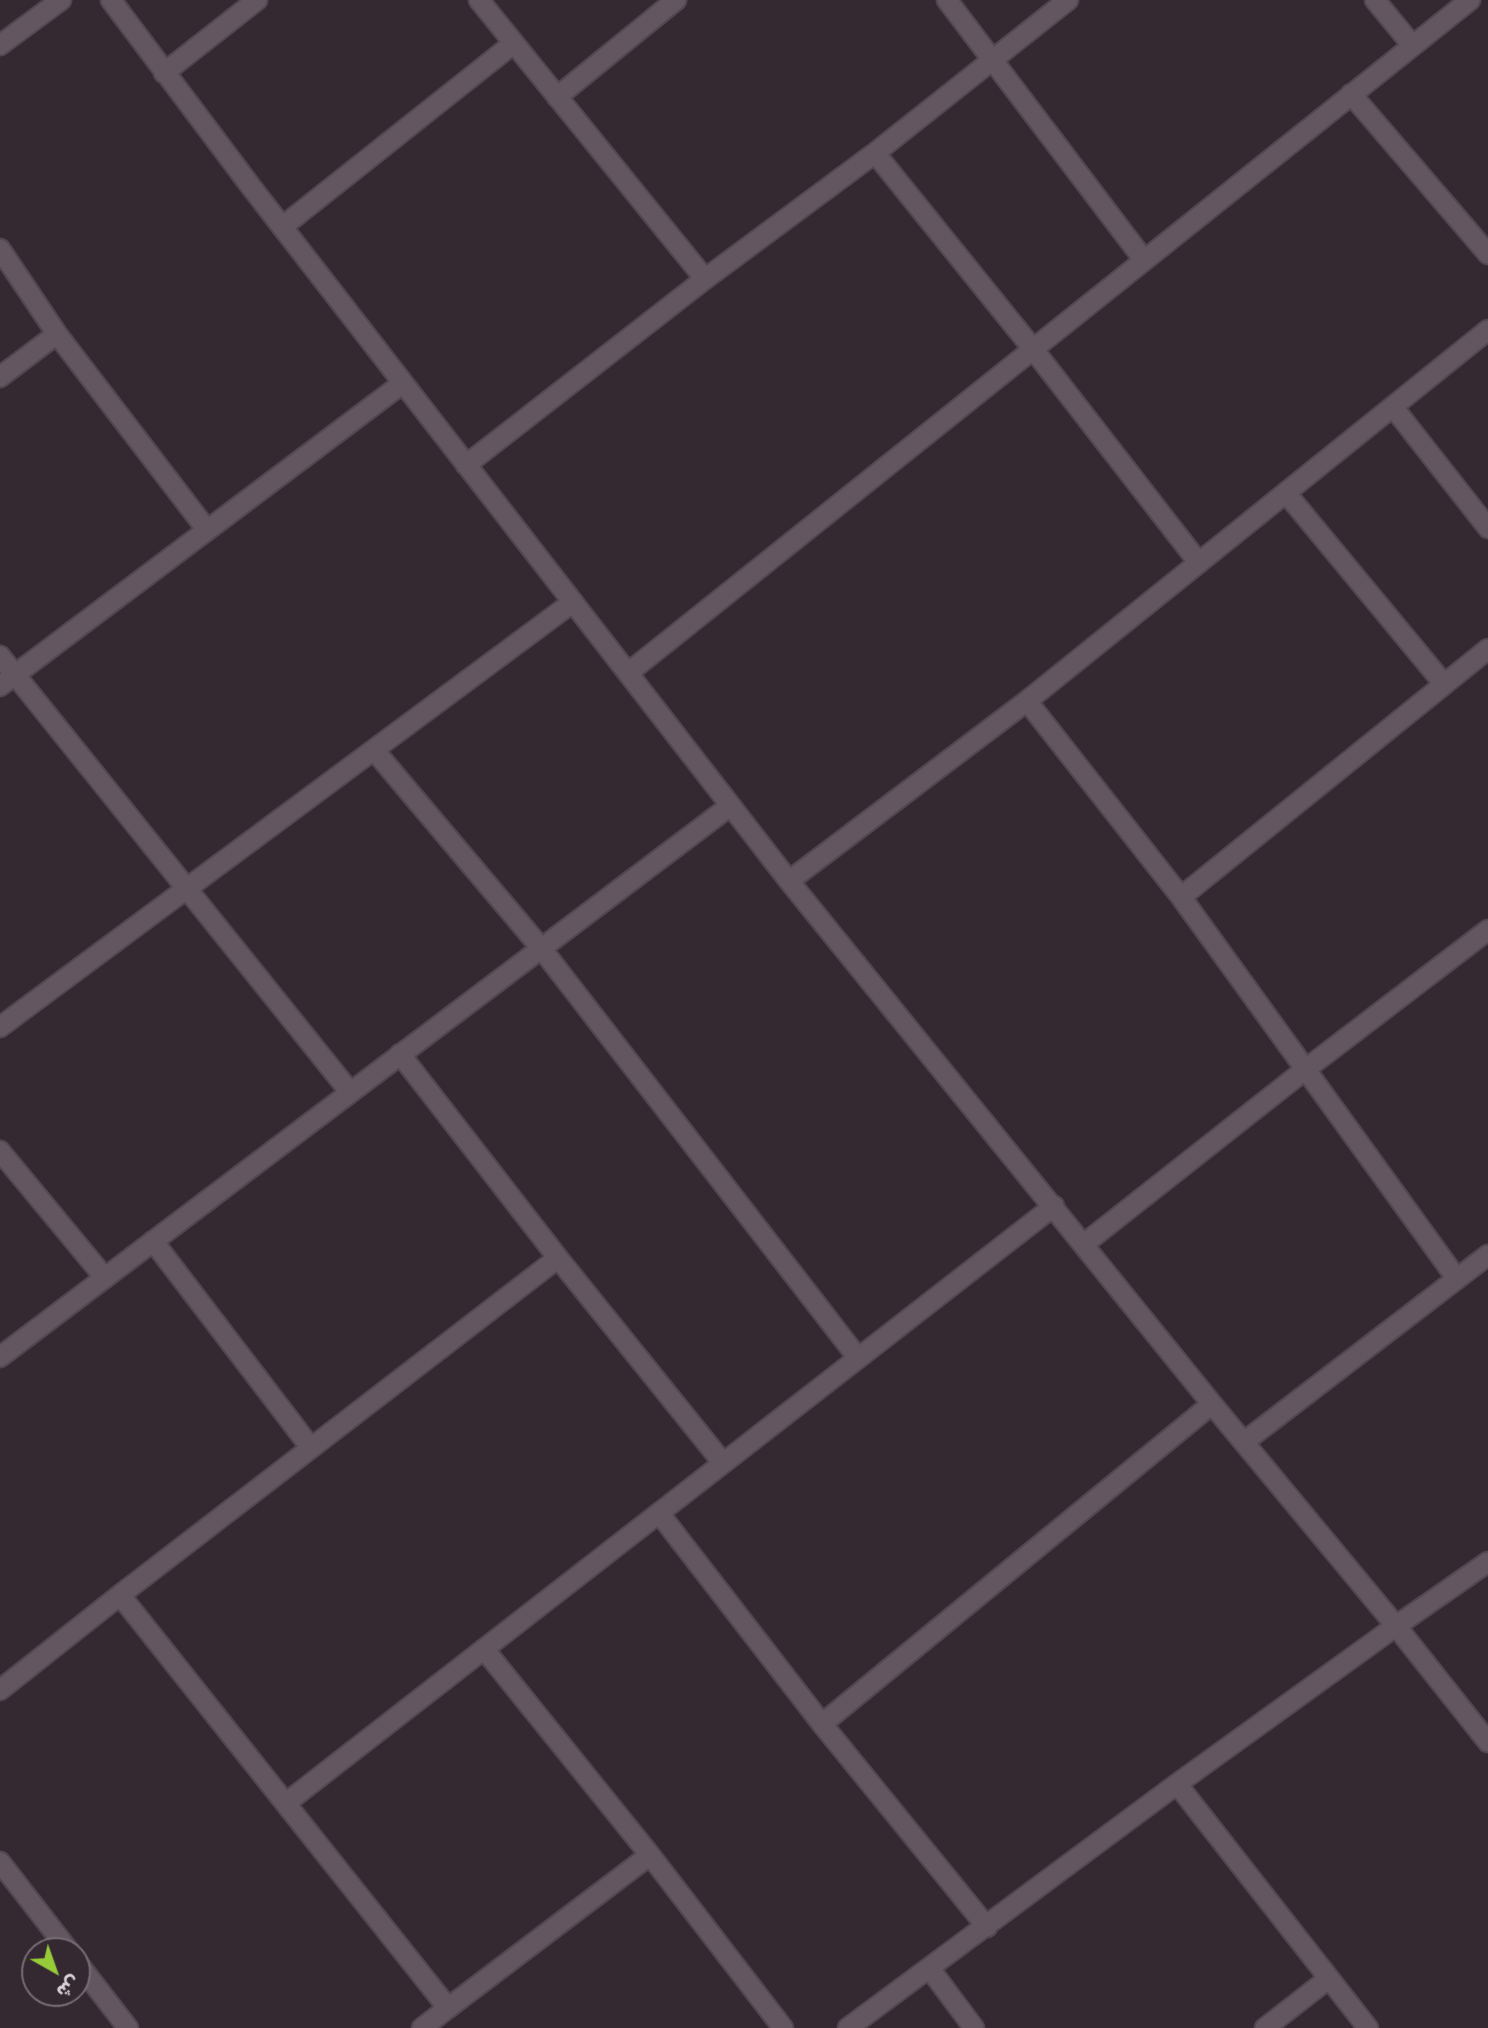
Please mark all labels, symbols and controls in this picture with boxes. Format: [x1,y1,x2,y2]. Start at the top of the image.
north arrow [21,1937,91,2007]
text: ش [52,1970,85,2003]

